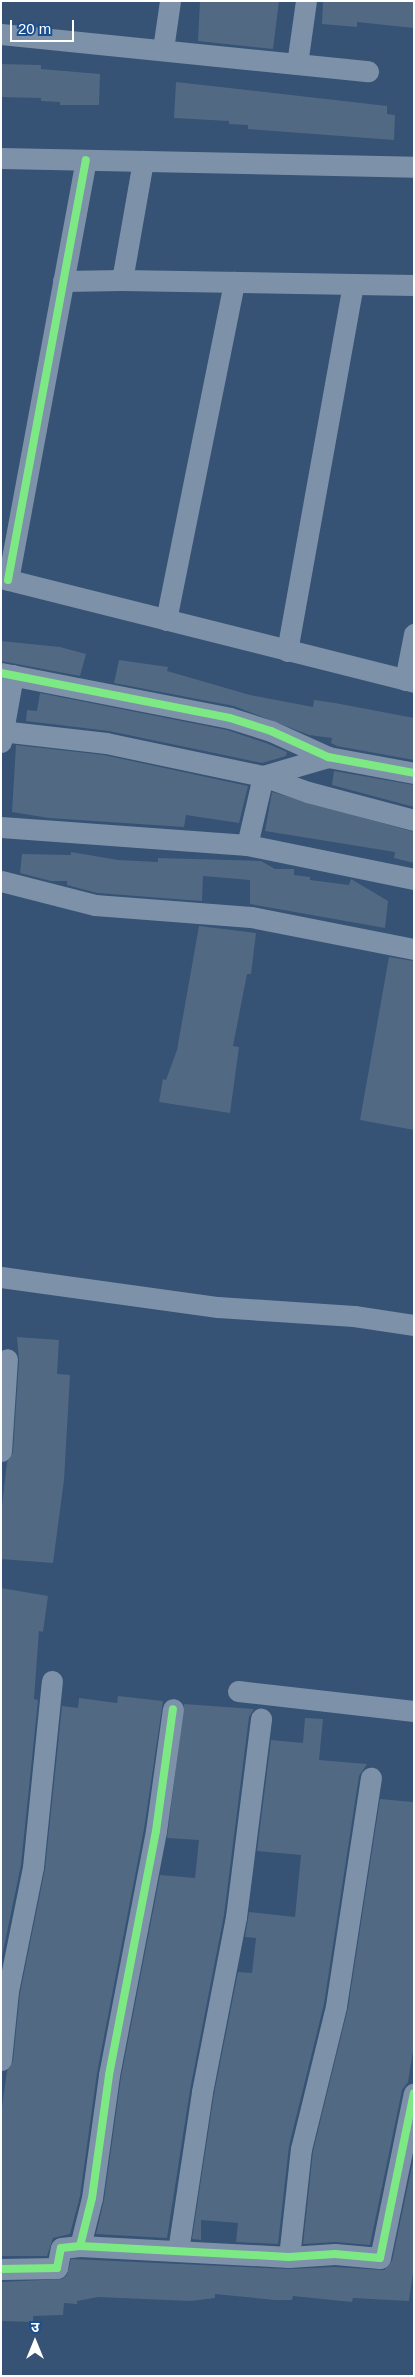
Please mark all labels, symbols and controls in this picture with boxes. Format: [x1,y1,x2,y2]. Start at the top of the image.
scale bar [12,10,76,42]
text: 20 m [18,20,51,37]
north arrow [10,2317,60,2367]
text: उ [31,2319,39,2335]

